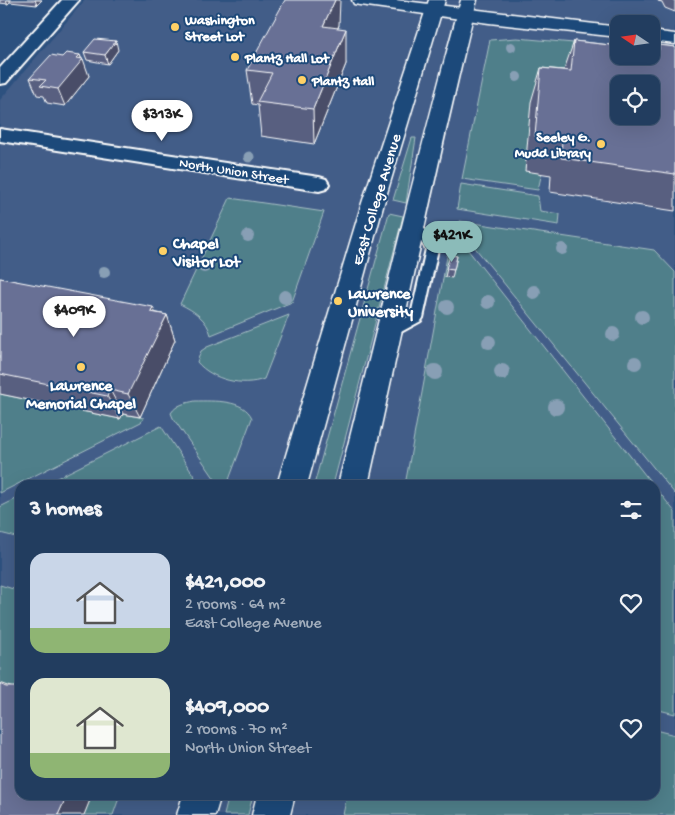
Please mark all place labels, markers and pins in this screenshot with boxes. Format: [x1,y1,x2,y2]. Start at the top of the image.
place label: Washington Street Lot [184,13,255,46]
marker: Washington Street Lot [169,21,181,33]
marker: Plantz Hall Lot [229,51,241,63]
place label: Plantz Hall Lot [244,51,330,68]
marker: Plantz Hall [296,74,308,86]
place label: Plantz Hall [311,74,374,91]
pin: $313K [127,100,197,142]
place label: Seeley G. Mudd Library [515,130,591,163]
marker: Seeley G. Mudd Library [595,138,607,150]
pin: $421K [417,220,487,263]
place label: Chapel Visitor Lot [172,236,241,273]
marker: Chapel Visitor Lot [157,245,169,257]
place label: Lawrence University [348,286,413,323]
marker: Lawrence University [332,295,344,307]
pin: $409K [39,296,109,338]
marker: Lawrence Memorial Chapel [75,361,87,373]
place label: Lawrence Memorial Chapel [26,378,137,415]

